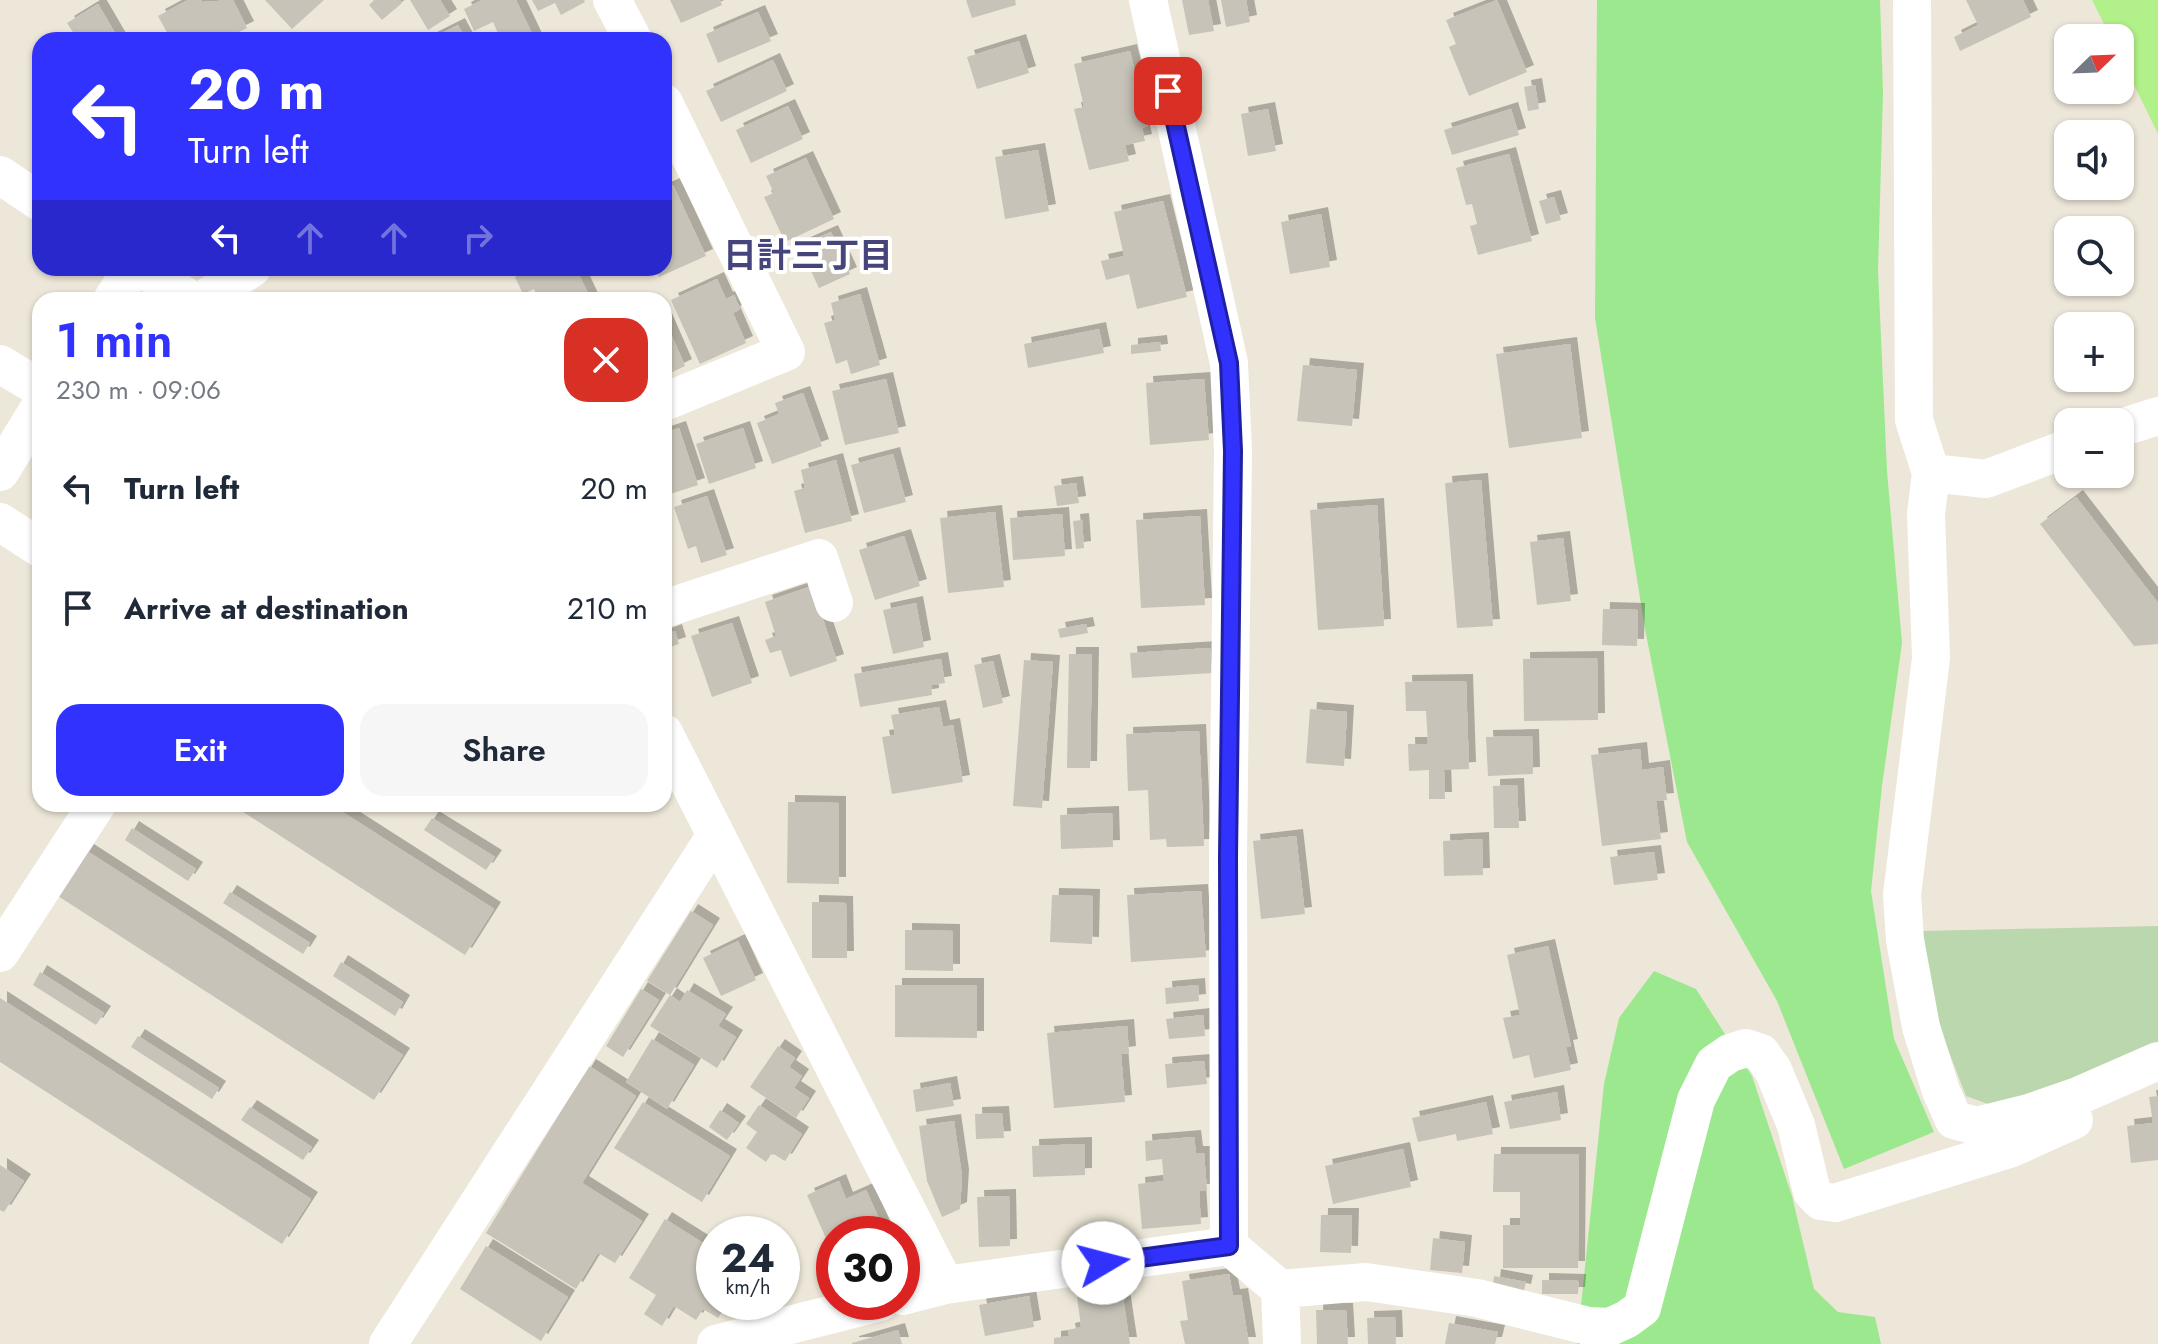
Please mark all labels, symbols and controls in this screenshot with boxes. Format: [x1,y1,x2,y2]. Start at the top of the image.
north arrow [2054,24,2134,104]
map controls [2054,24,2134,488]
text: 20 m [188,49,325,130]
pin [1134,57,1202,125]
icon: left [56,64,160,168]
icon: arrive [1146,69,1190,113]
button: sound [2054,120,2134,200]
text: Turn left [188,124,309,176]
icon: left [204,216,248,260]
icon: ahead [288,216,332,260]
icon: ahead [372,216,416,260]
icon: right [456,216,500,260]
button: search [2054,216,2134,296]
district label: 日計三丁目 [723,231,893,280]
text: 1 min [56,306,173,375]
button: + [2054,312,2134,392]
button: close [564,318,648,402]
text: 230 m · 09:06 [56,371,221,409]
button: − [2054,408,2134,488]
icon: left [56,466,100,510]
text: Turn left [124,467,239,510]
text: 20 m [581,467,648,510]
icon: arrive [56,586,100,630]
text: Arrive at destination [124,587,409,630]
text: 210 m [567,587,648,630]
button: Exit [56,704,344,796]
button: Share [360,704,648,796]
speed limit sign: 30 [816,1216,920,1320]
position arrow [1061,1221,1145,1305]
text: 24 [721,1229,775,1287]
text: km/h [725,1273,771,1302]

